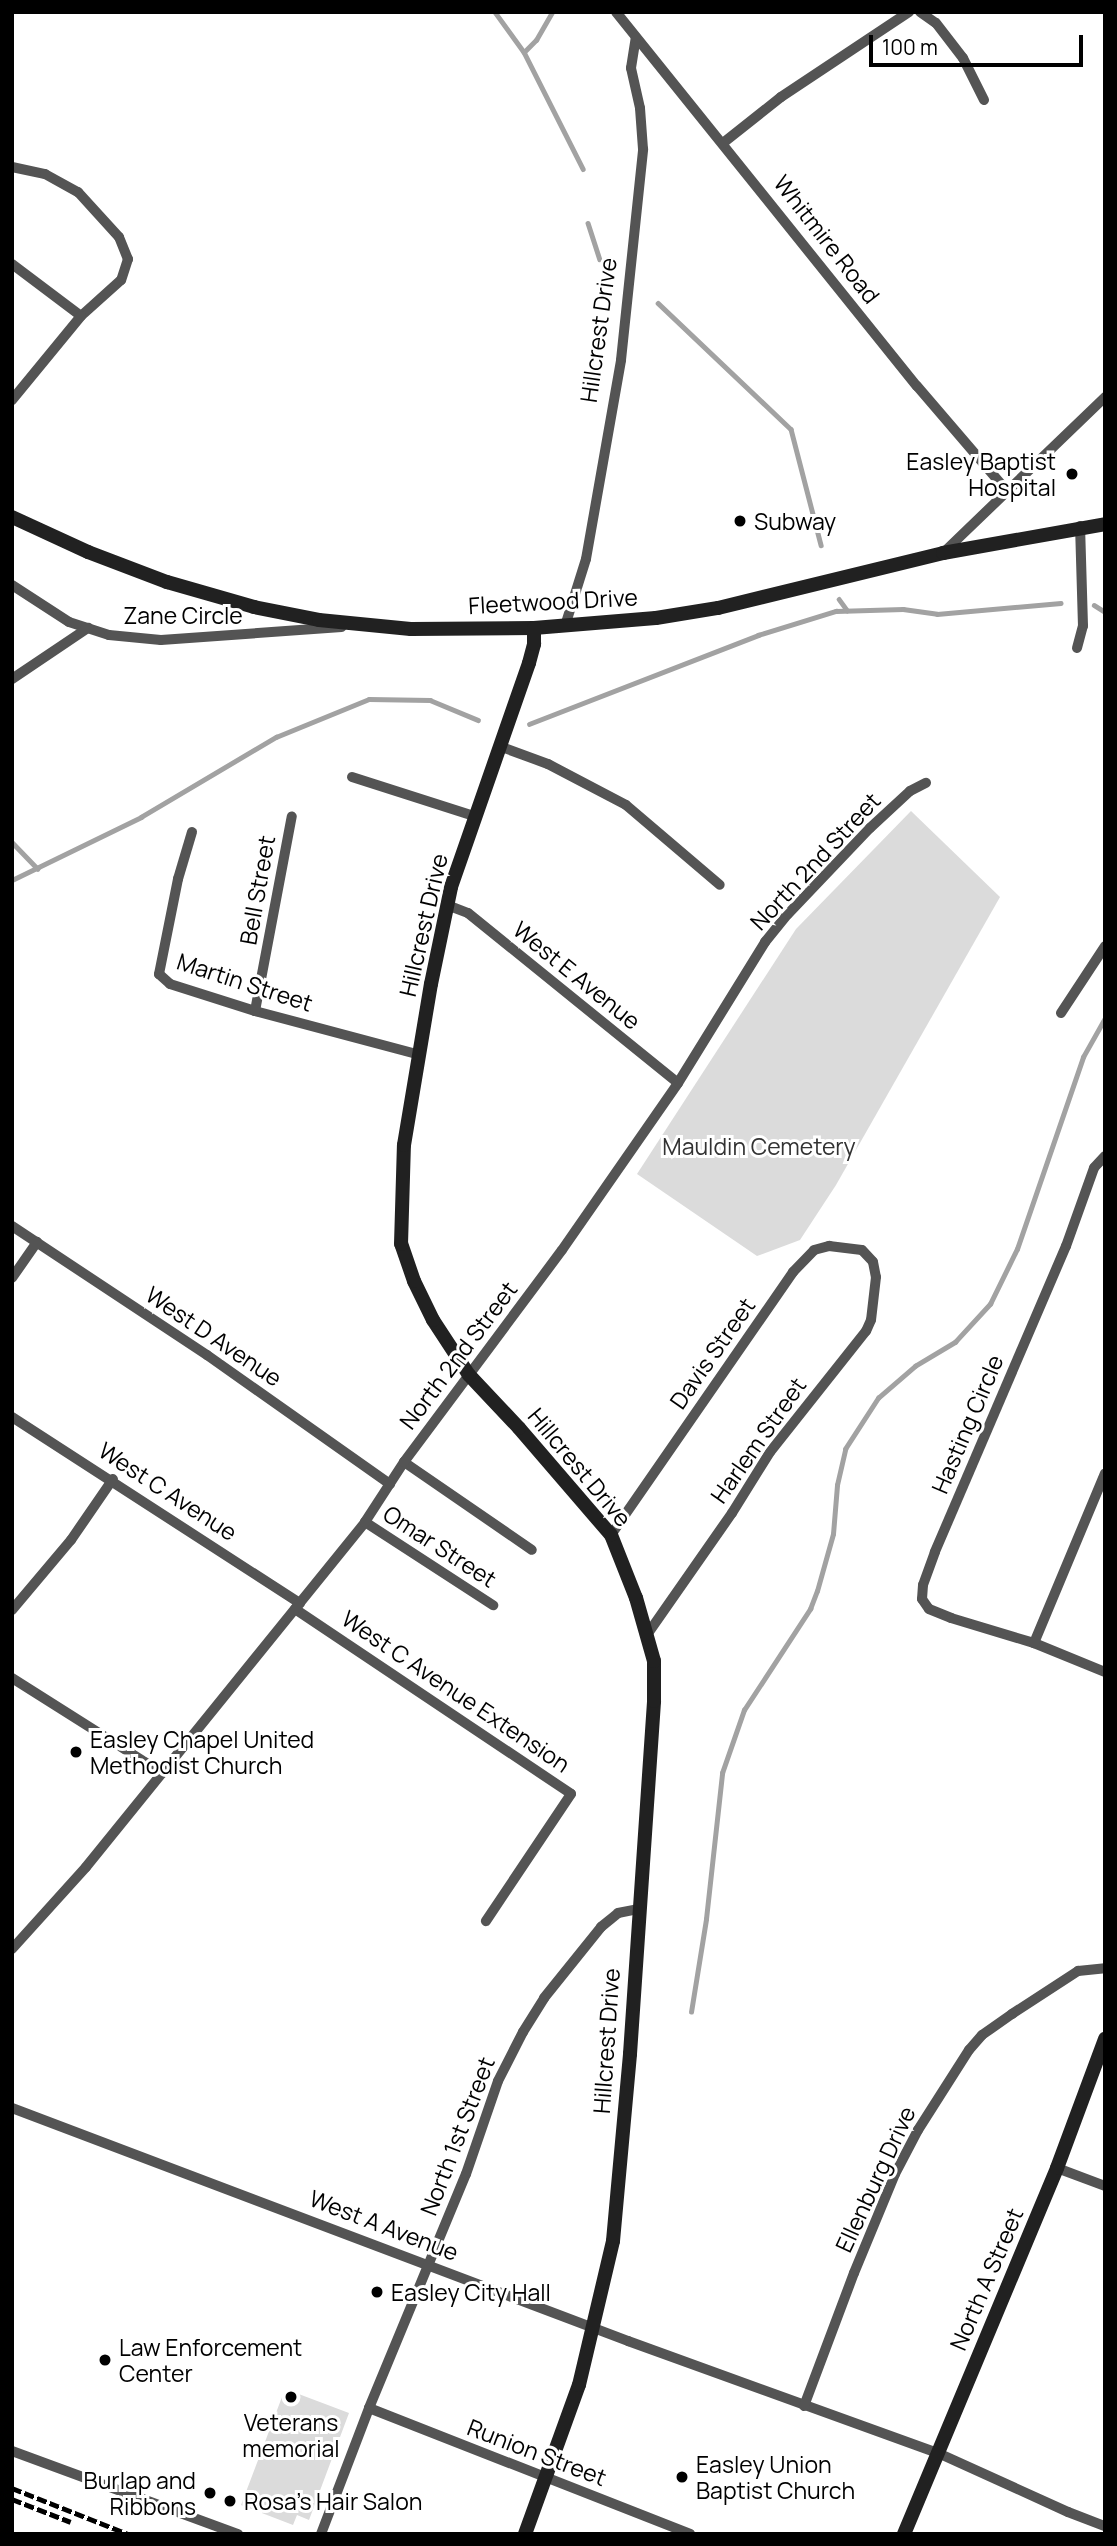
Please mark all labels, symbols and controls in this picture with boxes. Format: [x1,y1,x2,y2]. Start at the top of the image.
scale bar [872,21,1086,65]
text: 100 m [882,33,938,61]
street label: Whitmire Road [768,169,886,309]
street label: Hillcrest Drive [574,256,622,404]
place label: Easley Baptist Hospital [906,447,1056,501]
marker: Easley Baptist Hospital [1062,464,1082,484]
place label: Subway [754,507,836,535]
marker: Subway [732,513,748,529]
street label: Fleetwood Drive [468,583,638,619]
street label: Zane Circle [123,601,243,629]
street label: North 2nd Street [744,787,886,935]
street label: Bell Street [234,833,280,947]
street label: Hillcrest Drive [393,851,453,999]
street label: West E Avenue [508,915,646,1035]
street label: Martin Street [174,947,316,1017]
park label: Mauldin Cemetery [662,1132,856,1160]
street label: North 2nd Street [394,1276,522,1434]
street label: West D Avenue [141,1280,287,1392]
street label: Davis Street [664,1292,760,1414]
street label: Hasting Circle [925,1350,1009,1498]
street label: Harlem Street [705,1372,811,1508]
street label: Hillcrest Drive [523,1402,637,1532]
street label: West C Avenue [94,1436,242,1546]
street label: Omar Street [378,1499,502,1593]
street label: West C Avenue Extension [337,1604,575,1778]
place label: Easley Chapel United Methodist Church [90,1725,314,1779]
marker: Easley Chapel United Methodist Church [68,1744,84,1760]
street label: Hillcrest Drive [587,1967,625,2115]
street label: North 1st Street [414,2053,500,2219]
street label: Ellenburg Drive [829,2102,921,2256]
street label: West A Avenue [306,2184,462,2266]
street label: North A Street [944,2204,1028,2354]
place label: Easley City Hall [391,2278,551,2306]
marker: Easley City Hall [369,2284,385,2300]
place label: Law Enforcement Center [119,2333,302,2387]
marker: Law Enforcement Center [97,2352,113,2368]
marker: Veterans memorial [283,2389,299,2405]
place label: Veterans memorial [242,2408,340,2462]
street label: Runion Street [464,2413,610,2491]
place label: Easley Union Baptist Church [696,2450,855,2504]
place label: Burlap and Ribbons [84,2466,196,2520]
marker: Easley Union Baptist Church [674,2469,690,2485]
marker: Burlap and Ribbons [202,2485,218,2501]
place label: Rosa's Hair Salon [244,2487,423,2515]
marker: Rosa's Hair Salon [222,2493,238,2509]

